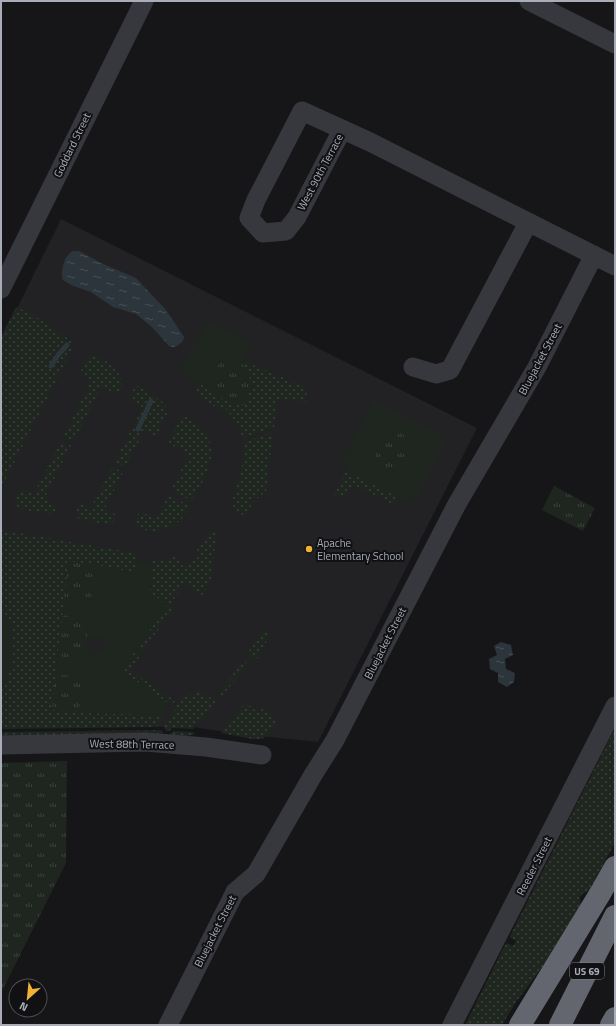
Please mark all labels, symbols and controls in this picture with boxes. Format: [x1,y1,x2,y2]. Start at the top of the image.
street label: Goddard Street [49,110,95,180]
street label: West 90th Terrace [293,130,347,213]
street label: Bluejacket Street [514,320,566,398]
place label: Apache Elementary School [317,535,404,564]
marker: Apache Elementary School [304,544,314,554]
street label: Bluejacket Street [360,604,410,682]
street label: West 88th Terrace [89,735,175,753]
street label: Reeder Street [512,834,556,898]
street label: Bluejacket Street [190,892,240,970]
road number: US 69 [570,963,604,979]
north arrow [8,978,48,1018]
text: N [16,998,30,1016]

